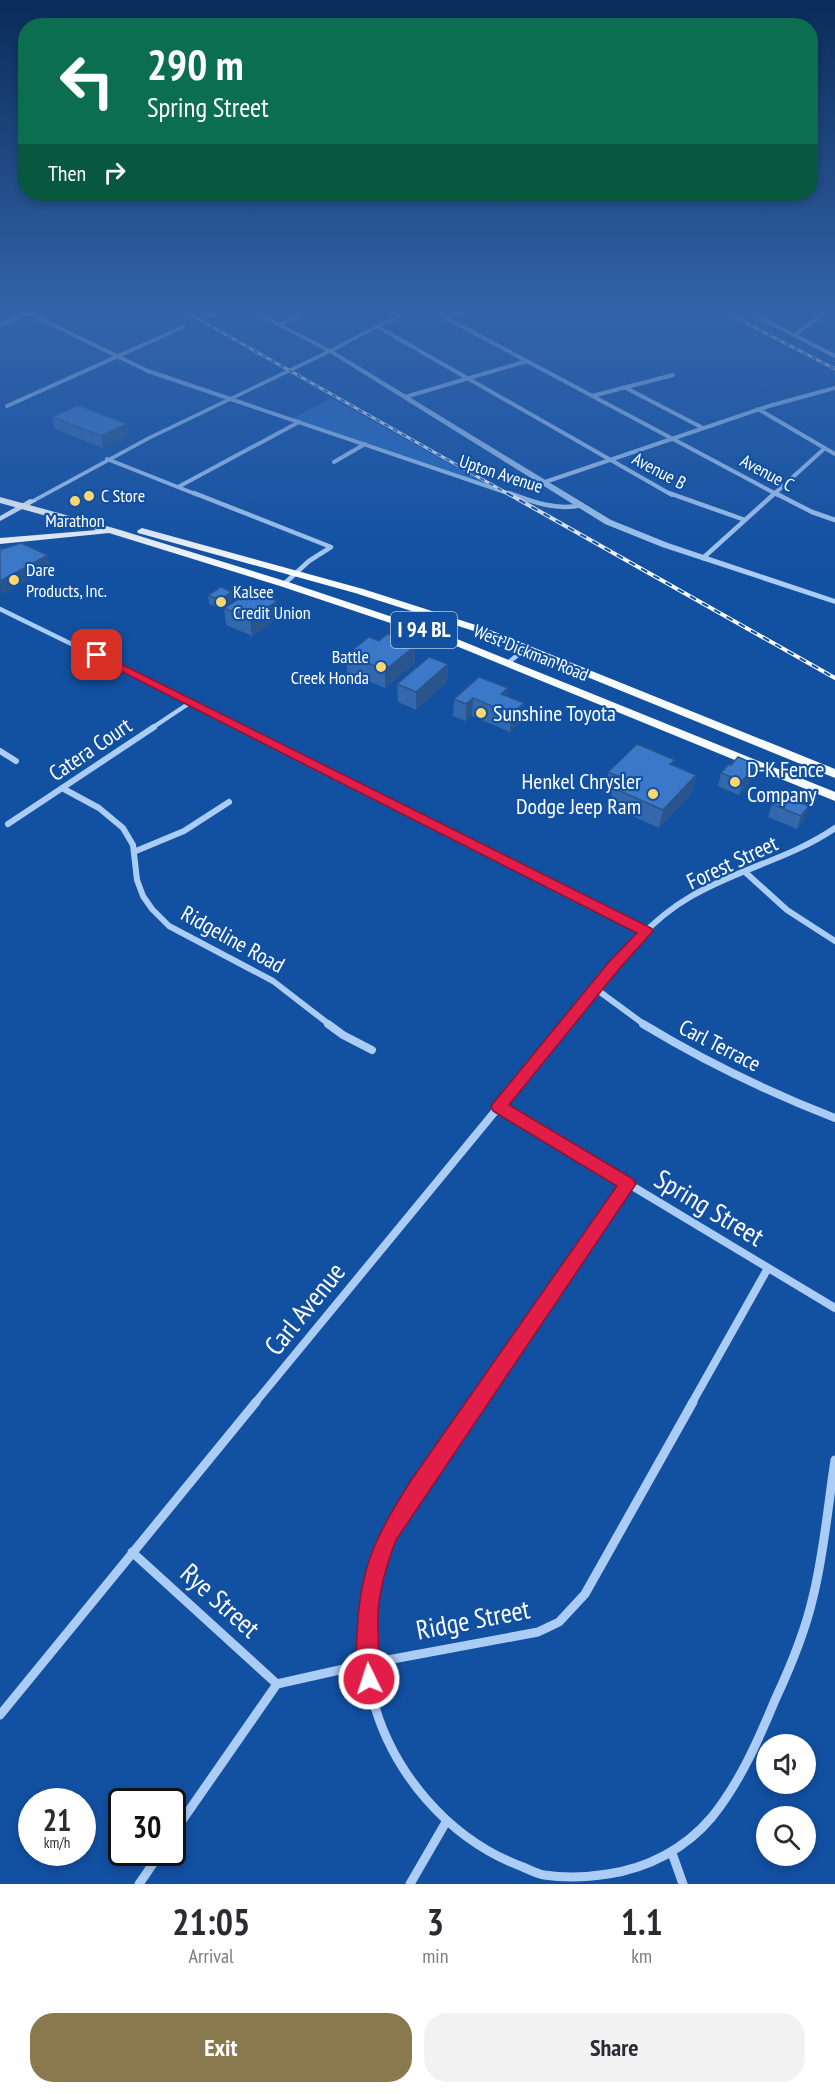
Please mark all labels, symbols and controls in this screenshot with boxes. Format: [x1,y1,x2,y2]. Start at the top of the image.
text: 290 m [147,37,244,92]
icon: left [48,42,126,120]
text: Spring Street [147,90,269,124]
icon: right [98,156,131,189]
text: Then [48,159,86,187]
street label: Avenue B [628,447,690,494]
street label: Upton Avenue [456,449,546,498]
street label: Avenue C [736,449,798,496]
place label: C Store [101,484,145,507]
marker: C Store [82,489,96,503]
marker: Marathon [68,494,82,508]
place label: Marathon [45,509,105,532]
place label: Dare Products, Inc. [26,558,107,602]
marker: Dare Products, Inc. [7,573,21,587]
place label: Kalsee Credit Union [233,580,311,624]
marker: Kalsee Credit Union [214,595,228,609]
road number: I 94 BL [391,612,457,648]
street label: West Dickman Road [470,619,592,686]
pin [71,629,122,680]
icon: arrive [80,638,113,671]
place label: Battle Creek Honda [291,645,369,689]
marker: Battle Creek Honda [374,660,388,674]
place label: Sunshine Toyota [493,699,616,727]
marker: Sunshine Toyota [474,706,488,720]
street label: Catera Court [43,711,137,787]
place label: D-K Fence Company [747,755,824,808]
place label: Henkel Chrysler Dodge Jeep Ram [516,767,641,820]
marker: D-K Fence Company [728,775,742,789]
marker: Henkel Chrysler Dodge Jeep Ram [646,787,660,801]
street label: Forest Street [682,829,782,895]
street label: Ridgeline Road [176,899,290,979]
street label: Carl Terrace [674,1013,766,1077]
street label: Spring Street [649,1161,771,1253]
street label: Carl Avenue [256,1255,352,1362]
street label: Rye Street [174,1556,268,1645]
street label: Ridge Street [413,1591,533,1647]
position arrow [337,1647,401,1711]
map controls [756,1734,816,1866]
button: sound [756,1734,816,1794]
speed limit sign: 30 [108,1788,186,1866]
text: 21 [43,1800,71,1839]
button: search [756,1806,816,1866]
text: km/h [44,1833,70,1852]
text: 21:05 [172,1898,250,1945]
text: 3 [427,1898,444,1945]
text: 1.1 [621,1898,663,1945]
text: Arrival [189,1943,234,1969]
text: min [422,1943,448,1969]
text: km [631,1943,652,1969]
button: Exit [30,2013,412,2082]
button: Share [424,2013,805,2082]

